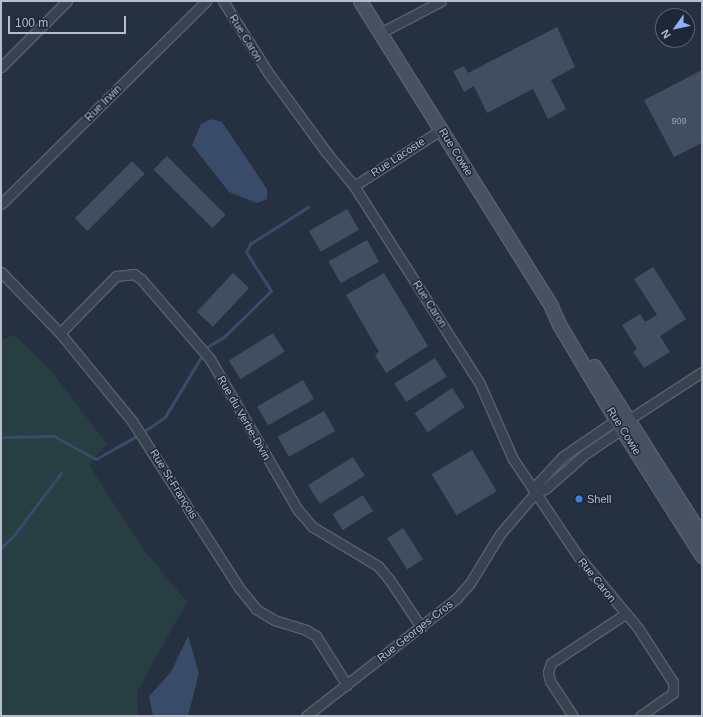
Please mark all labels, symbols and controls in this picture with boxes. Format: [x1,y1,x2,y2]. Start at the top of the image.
scale bar [10,8,128,34]
north arrow [655,8,695,48]
street label: Rue Caron [226,12,266,64]
text: 100 m [15,16,48,30]
text: N [659,27,673,41]
street label: Rue Irwin [82,82,124,124]
house number: 909 [671,116,687,126]
street label: Rue Cowie [436,126,476,178]
street label: Rue Lacoste [369,135,427,179]
street label: Rue Caron [410,278,450,330]
street label: Rue du Verbe-Divin [214,373,274,463]
street label: Rue Cowie [604,405,644,457]
street label: Rue St-François [147,447,201,521]
place label: Shell [587,492,611,506]
marker: Shell [574,494,584,504]
street label: Rue Caron [575,555,619,605]
street label: Rue Georges-Cros [375,597,455,665]

